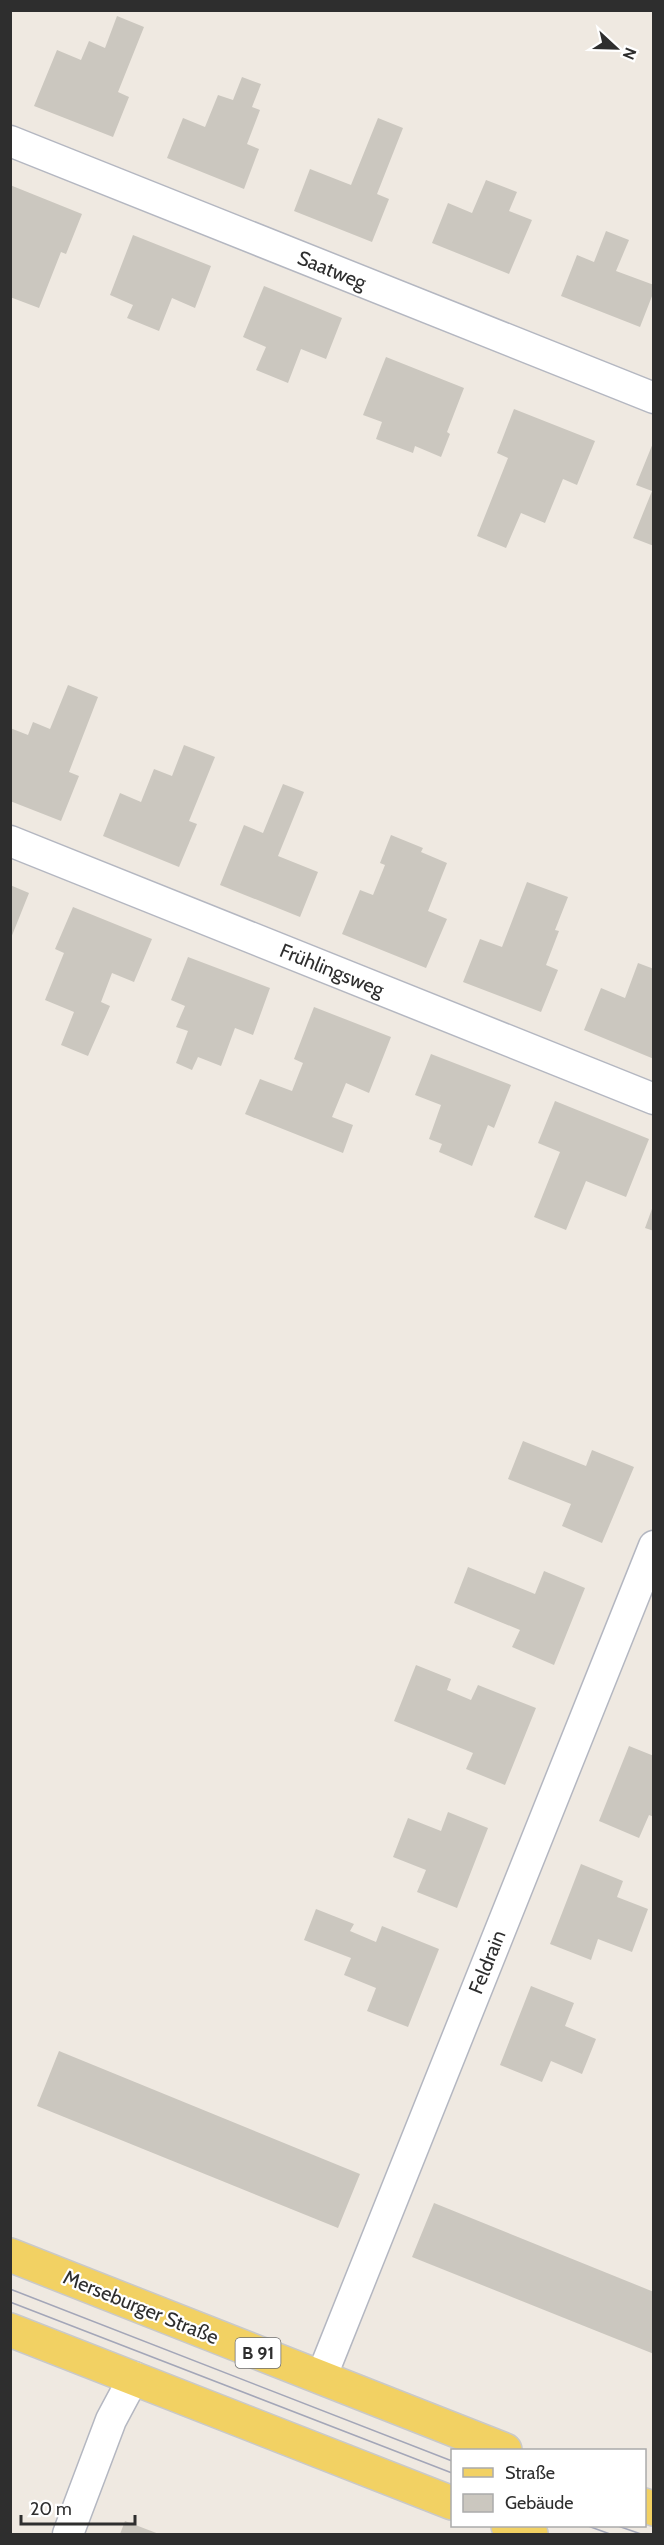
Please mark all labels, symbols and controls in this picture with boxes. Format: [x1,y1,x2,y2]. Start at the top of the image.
north arrow [586,18,646,78]
text: N [619,45,640,62]
street label: Saatweg [294,245,371,295]
street label: Frühlingsweg [276,938,389,1002]
street label: Feldrain [463,1927,511,1997]
street label: Merseburger Straße [60,2265,222,2349]
road number: B 91 [236,2338,280,2368]
legend [451,2449,646,2527]
text: Straße [505,2462,555,2484]
scale bar [21,2488,135,2526]
text: Gebäude [505,2492,574,2514]
text: 20 m [30,2498,72,2520]

